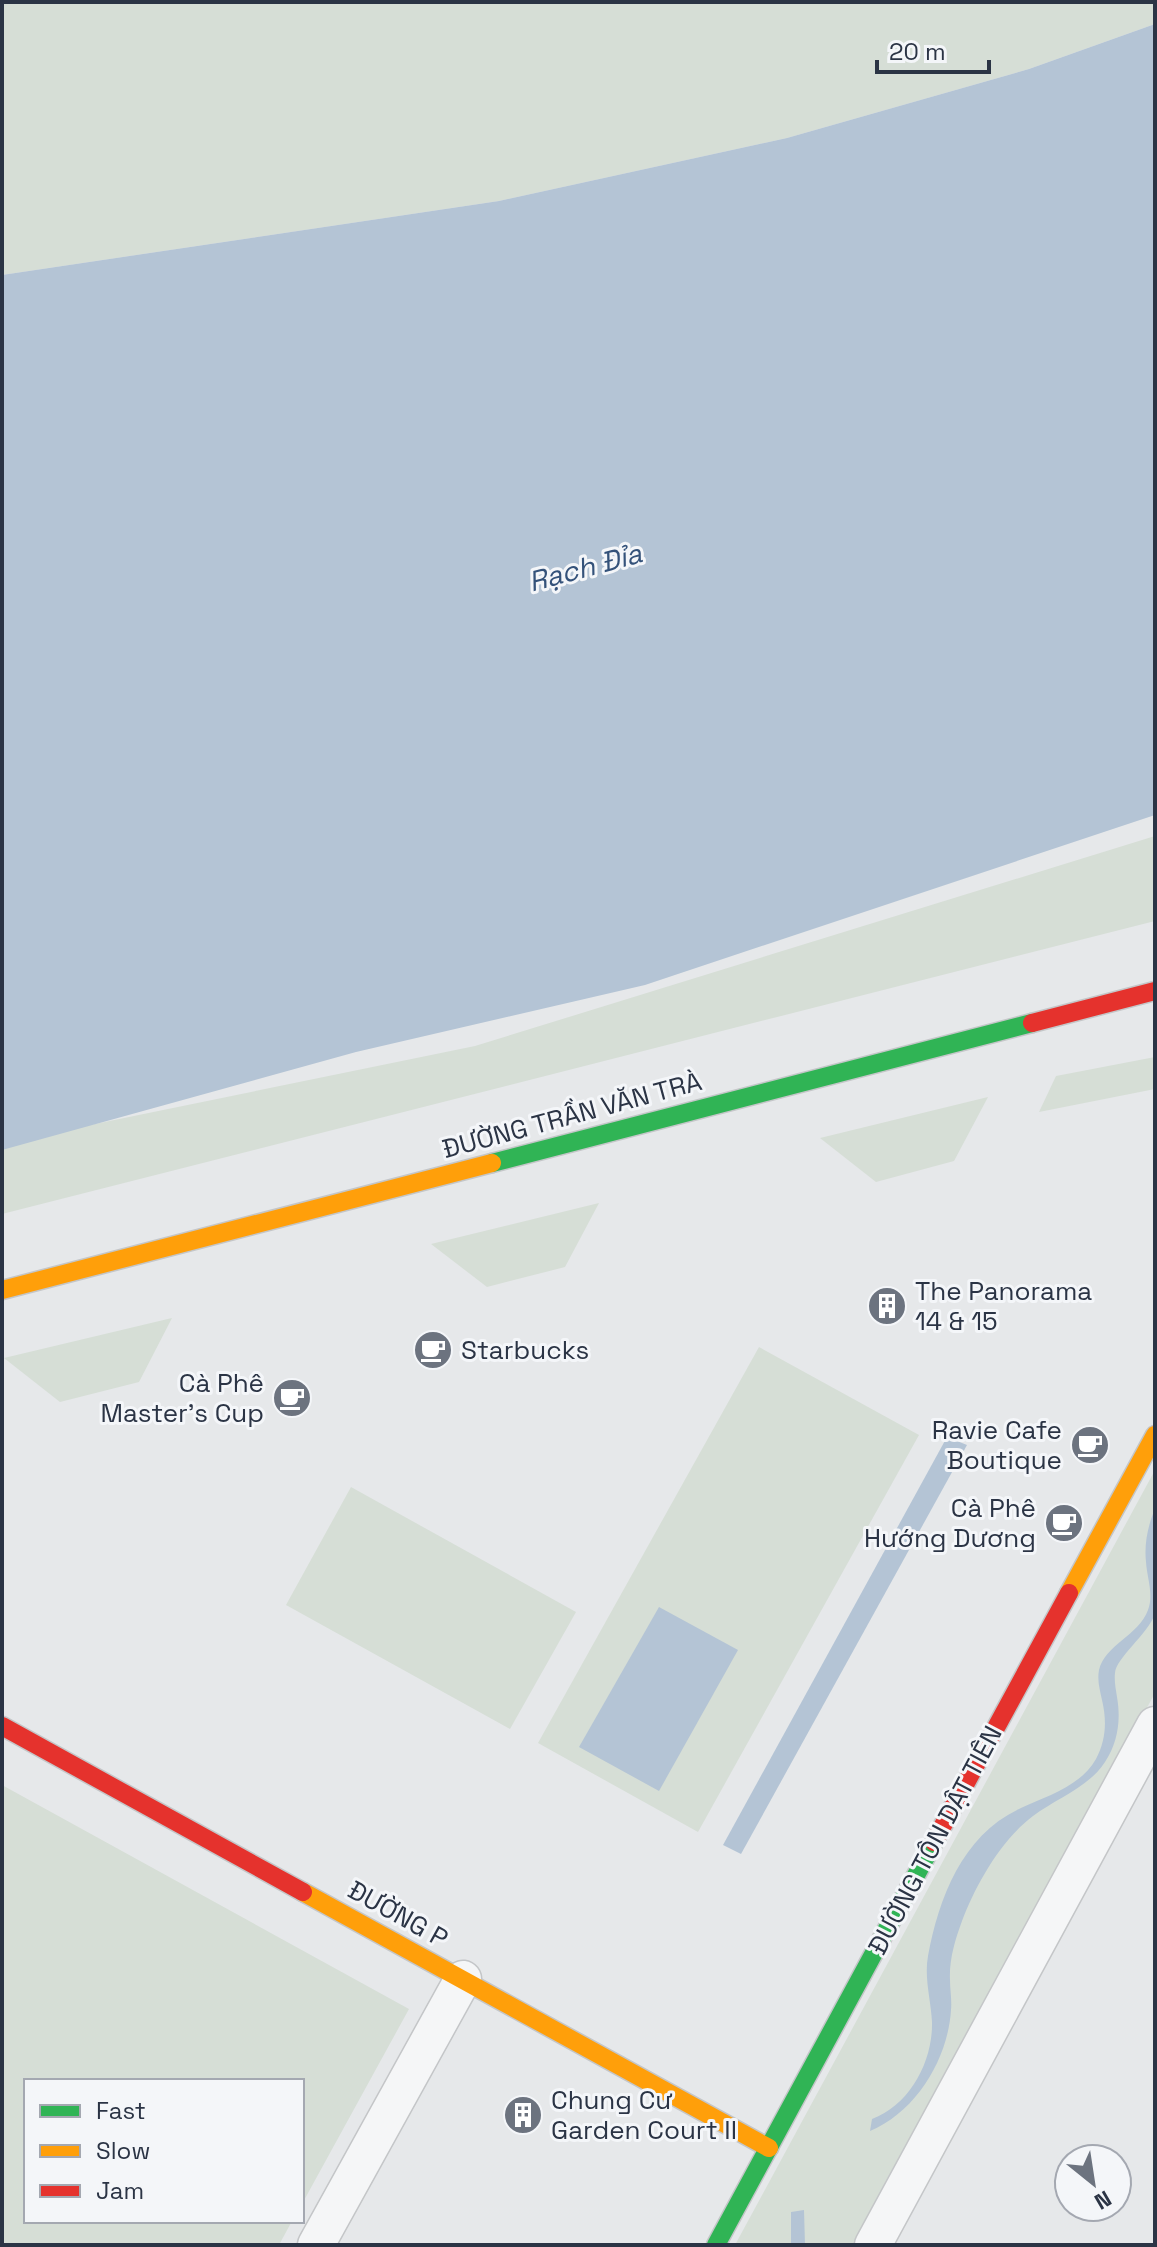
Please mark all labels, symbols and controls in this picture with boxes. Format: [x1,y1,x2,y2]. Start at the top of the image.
scale bar [877,24,989,74]
text: 20 m [889,36,946,67]
water label: Rạch Đỉa [524,534,647,599]
street label: ĐƯỜNG TRẦN VĂN TRÀ [439,1064,705,1166]
place label: The Panorama 14 & 15 [915,1274,1092,1338]
building icon: The Panorama 14 & 15 [866,1285,908,1327]
cafe icon: Starbucks [412,1329,454,1371]
place label: Starbucks [461,1333,589,1367]
place label: Cà Phê Master’s Cup [100,1366,264,1430]
cafe icon: Cà Phê Master’s Cup [271,1377,313,1419]
place label: Ravie Cafe Boutique [932,1413,1062,1477]
cafe icon: Ravie Cafe Boutique [1069,1424,1111,1466]
place label: Cà Phê Hướng Dương [864,1491,1036,1555]
cafe icon: Cà Phê Hướng Dương [1043,1502,1085,1544]
street label: ĐƯỜNG TÔN DẬT TIÊN [860,1720,1010,1960]
street label: ĐƯỜNG P [342,1873,454,1955]
legend [24,2079,304,2223]
place label: Chung Cư Garden Court II [551,2083,737,2147]
building icon: Chung Cư Garden Court II [502,2094,544,2136]
text: Fast [96,2095,146,2126]
text: Slow [96,2135,150,2166]
north arrow [1053,2143,1133,2223]
text: Jam [96,2175,144,2206]
text: N [1090,2185,1116,2216]

